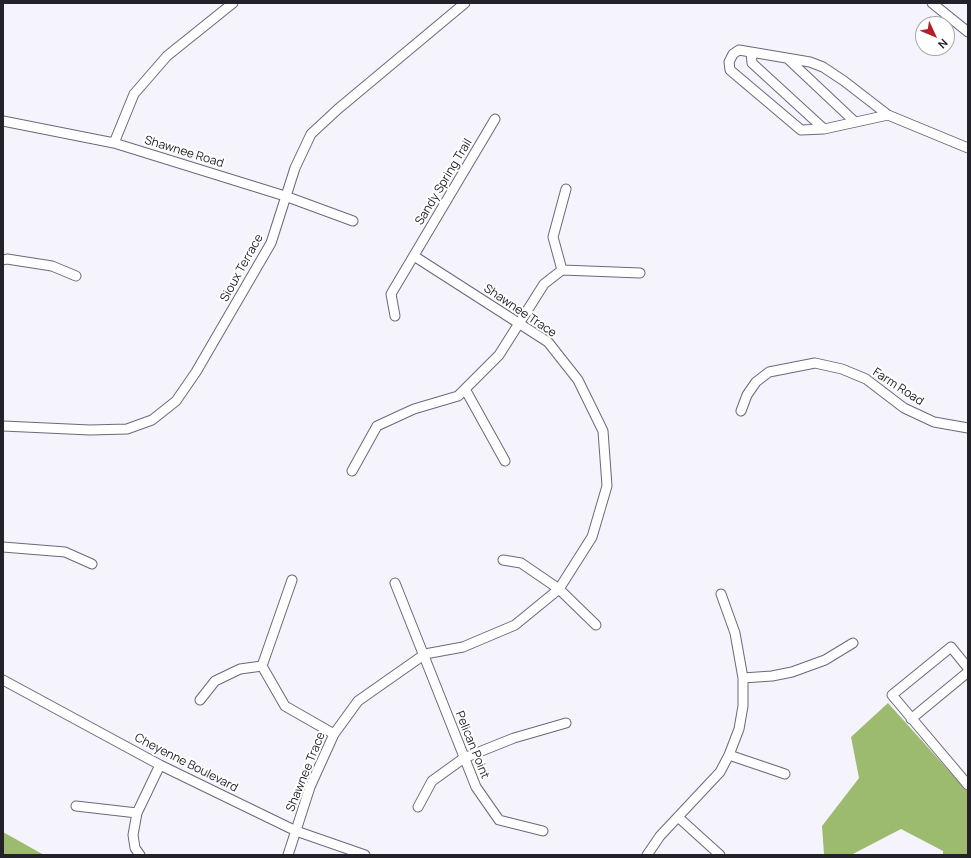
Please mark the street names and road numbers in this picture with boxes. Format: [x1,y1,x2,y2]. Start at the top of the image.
street label: Shawnee Road [143,133,225,171]
street label: Sandy Spring Trail [413,136,475,228]
street label: Sioux Terrace [218,232,266,304]
street label: Shawnee Trace [481,281,559,341]
street label: Farm Road [870,365,926,409]
street label: Pelican Point [452,709,492,781]
street label: Shawnee Trace [284,730,328,814]
street label: Cheyenne Boulevard [132,731,240,795]

